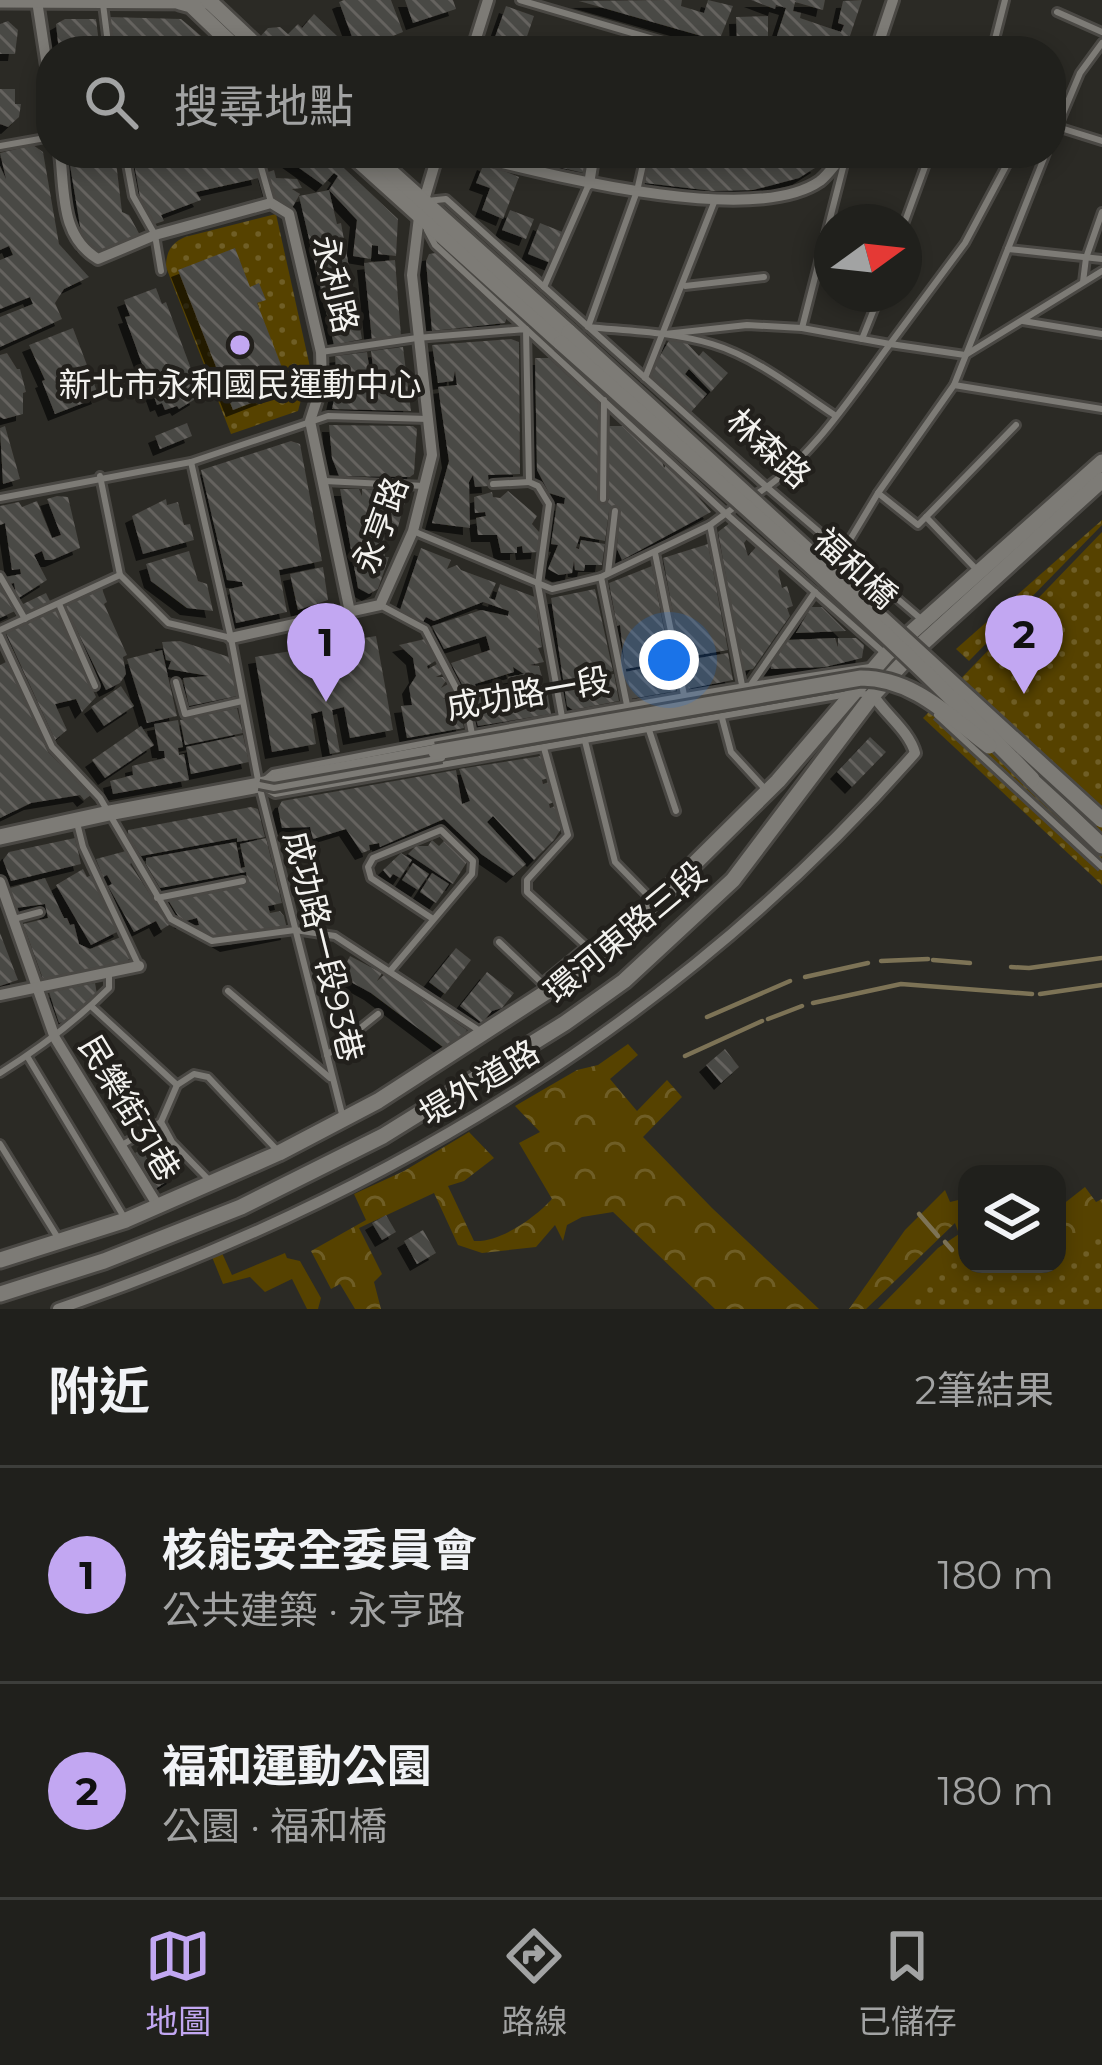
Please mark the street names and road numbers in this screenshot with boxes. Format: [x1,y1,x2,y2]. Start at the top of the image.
street label: 永利路 [305,231,367,337]
street label: 林森路 [719,400,819,496]
street label: 永亨路 [344,472,416,578]
street label: 福和橋 [806,520,906,616]
street label: 成功路一段 [443,659,613,727]
street label: 成功路一段93巷 [276,826,372,1066]
street label: 環河東路三段 [536,853,714,1011]
street label: 民樂街31巷 [71,1028,189,1188]
street label: 堤外道路 [412,1031,546,1133]

